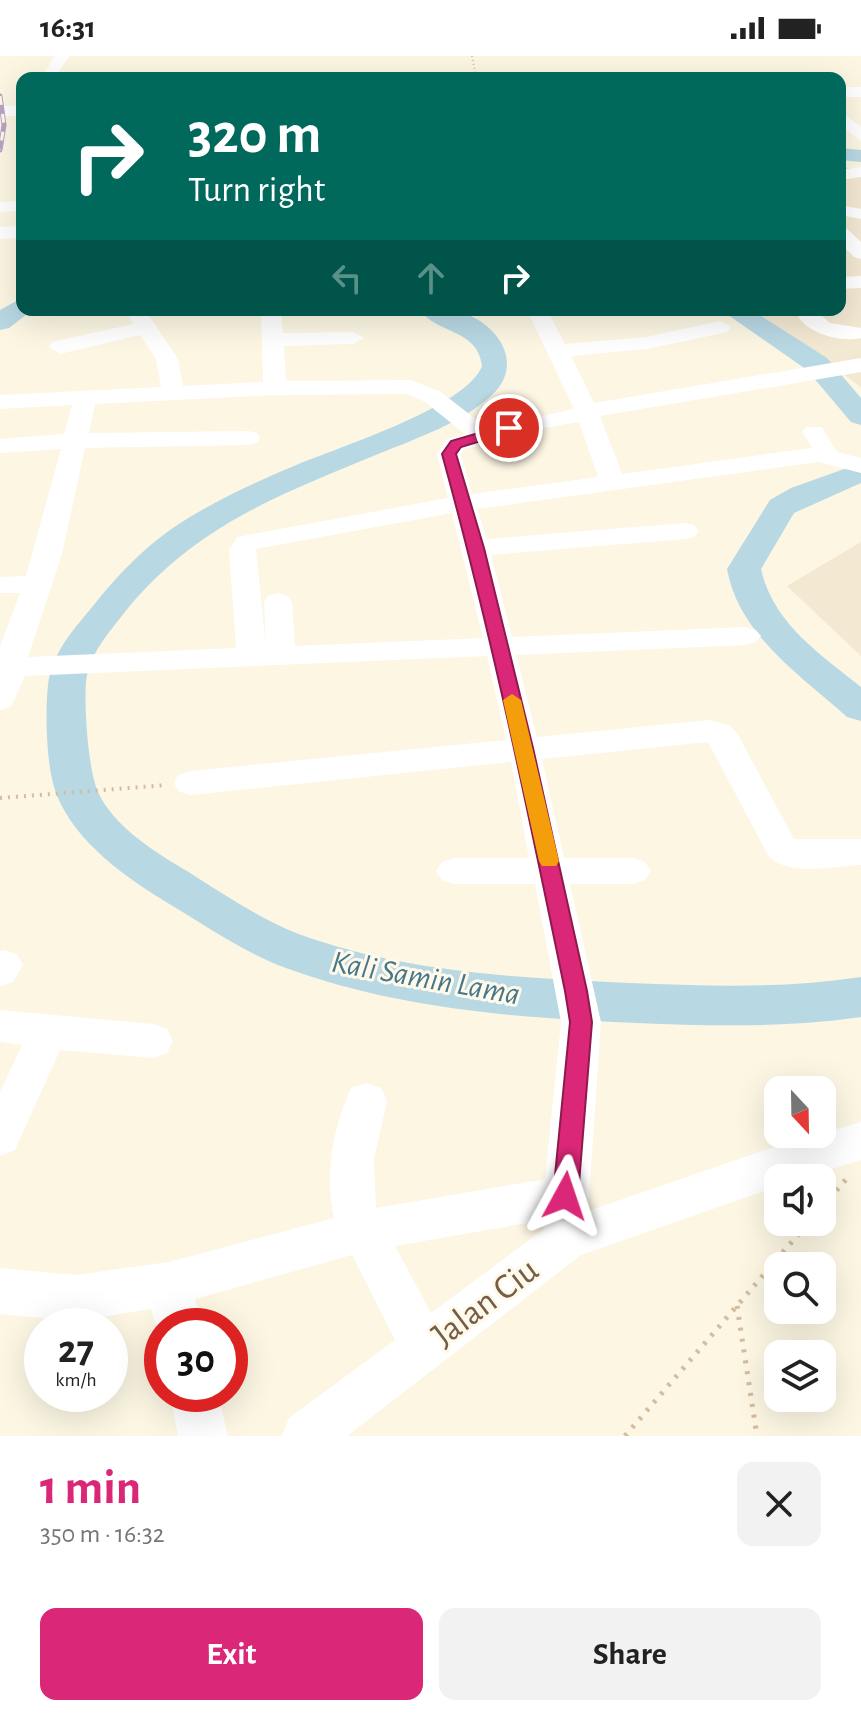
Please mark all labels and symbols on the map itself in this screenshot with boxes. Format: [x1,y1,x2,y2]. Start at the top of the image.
pin [475,394,543,462]
water label: Kali Samin Lama [329,946,522,1010]
north arrow [764,1076,836,1148]
position arrow [523,1154,607,1238]
street label: Jalan Ciu [425,1251,545,1354]
speed limit sign: 30 [144,1308,248,1412]

